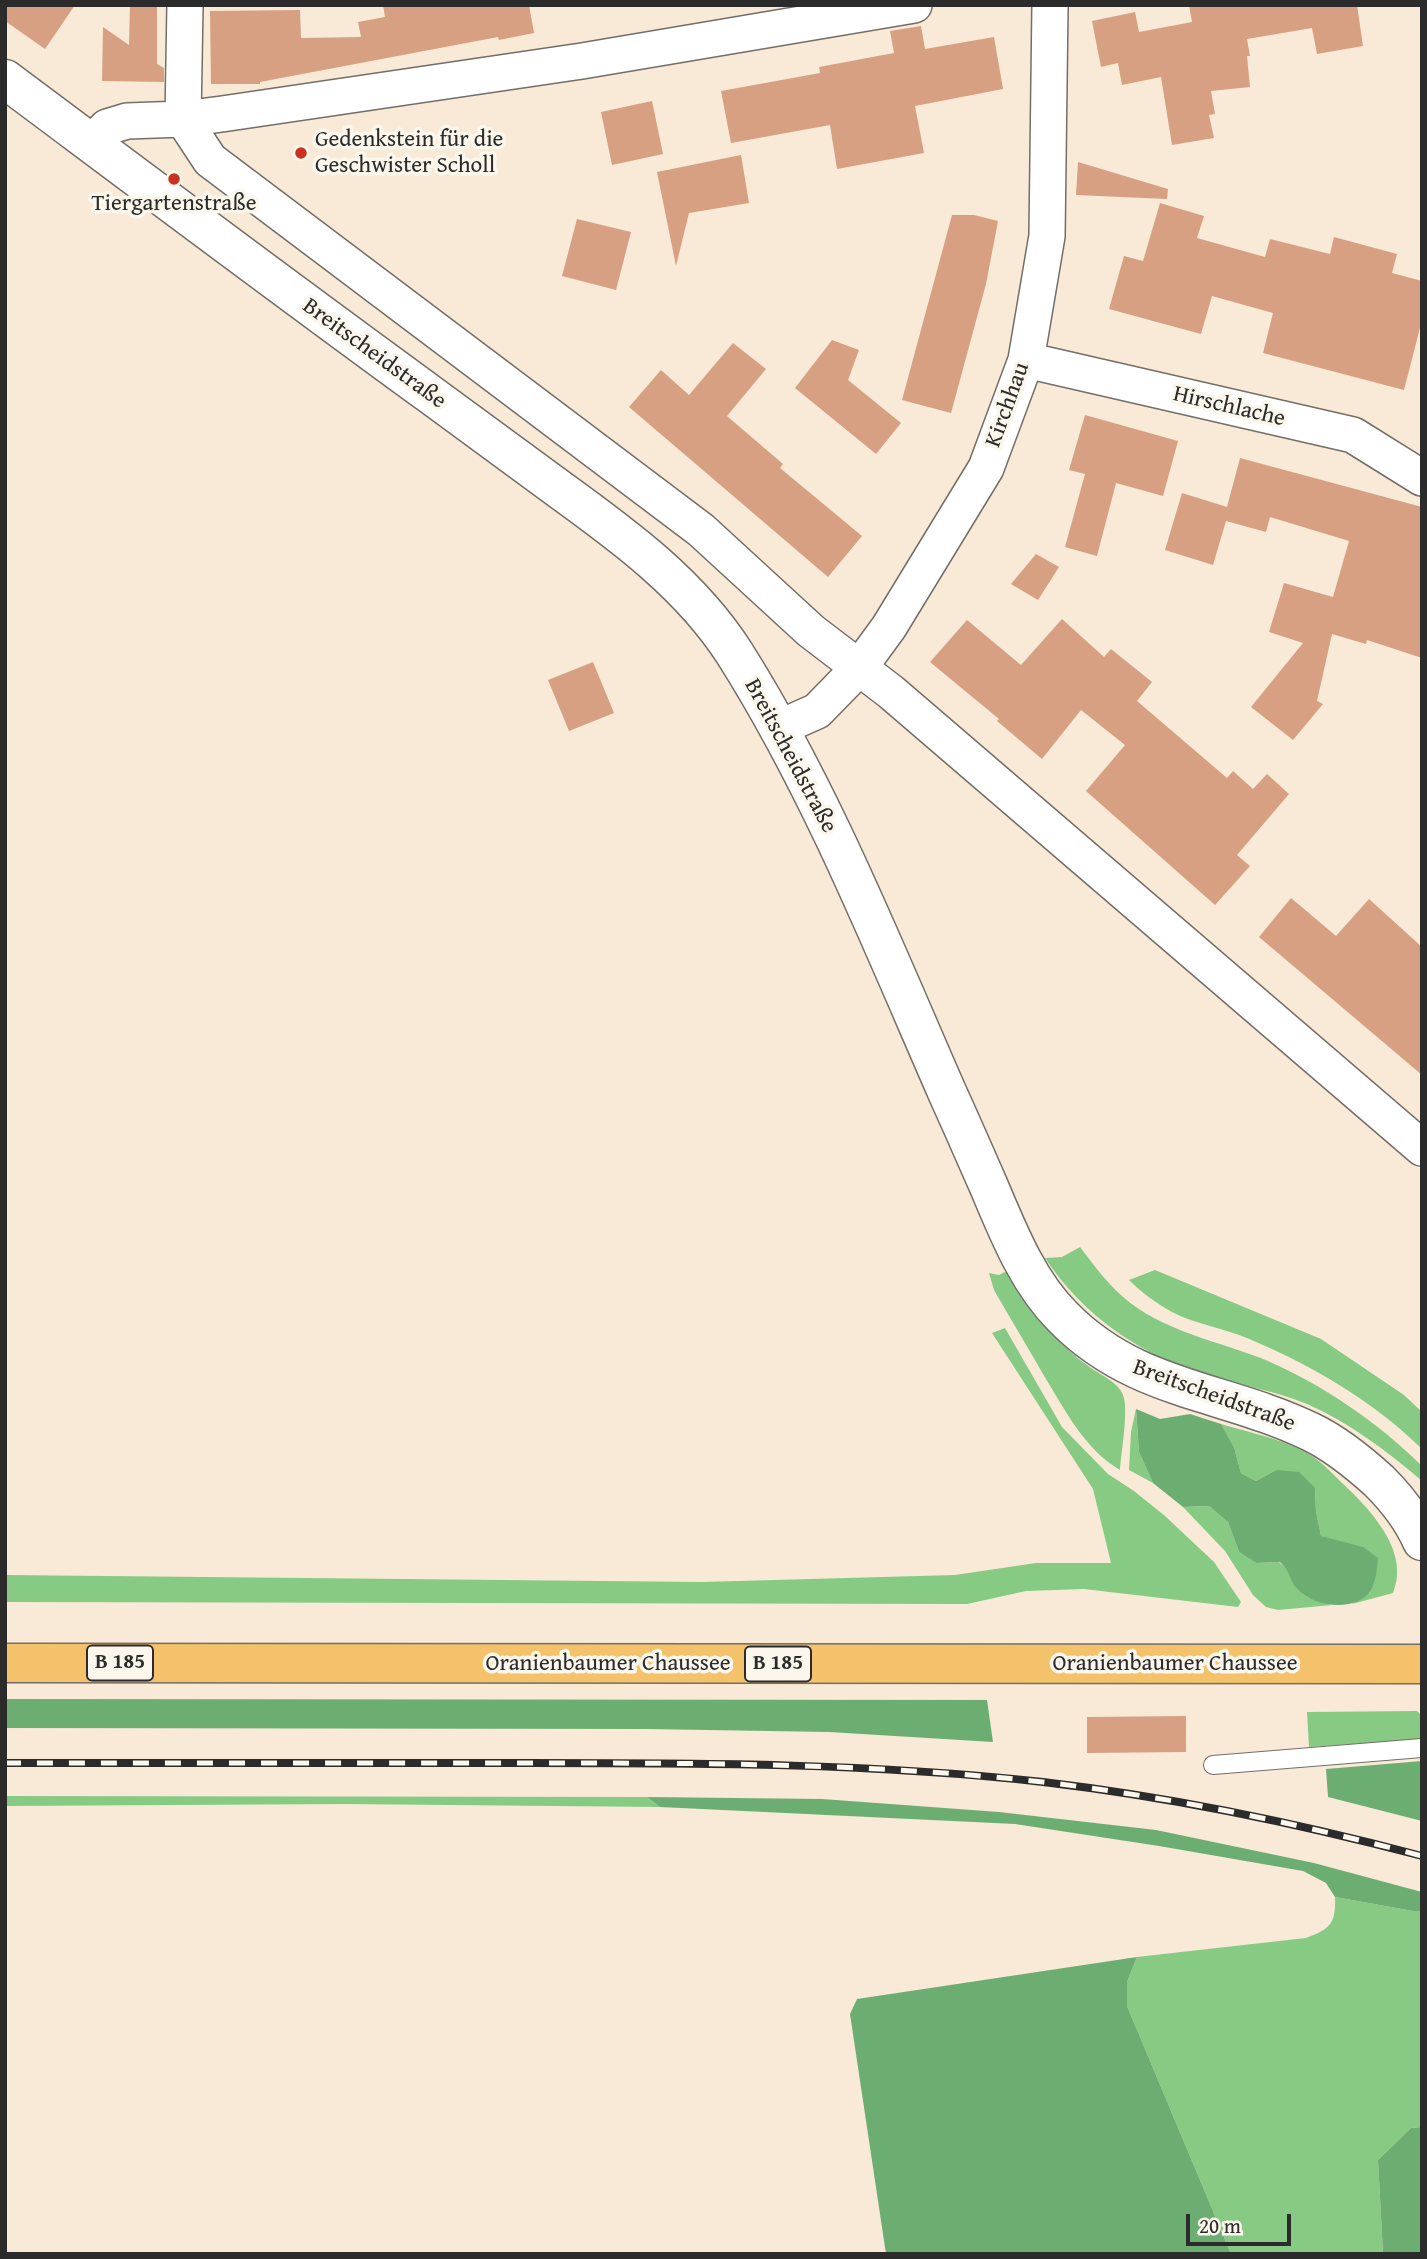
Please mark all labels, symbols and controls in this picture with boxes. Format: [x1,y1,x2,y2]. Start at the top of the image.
place label: Gedenkstein für die Geschwister Scholl [315,126,503,180]
marker: Gedenkstein für die Geschwister Scholl [293,145,309,161]
marker: Tiergartenstraße [166,171,182,187]
place label: Tiergartenstraße [92,190,256,218]
street label: Breitscheidstraße [297,293,451,415]
street label: Kirchhau [980,359,1036,451]
street label: Hirschlache [1170,381,1288,433]
street label: Breitscheidstraße [738,674,842,838]
street label: Breitscheidstraße [1129,1354,1299,1438]
road number: B 185 [87,1646,153,1680]
road number: B 185 [745,1646,811,1682]
street label: Oranienbaumer Chaussee [485,1650,731,1678]
street label: Oranienbaumer Chaussee [1052,1650,1298,1678]
scale bar [1189,2200,1294,2244]
text: 20 m [1199,2210,1241,2241]

